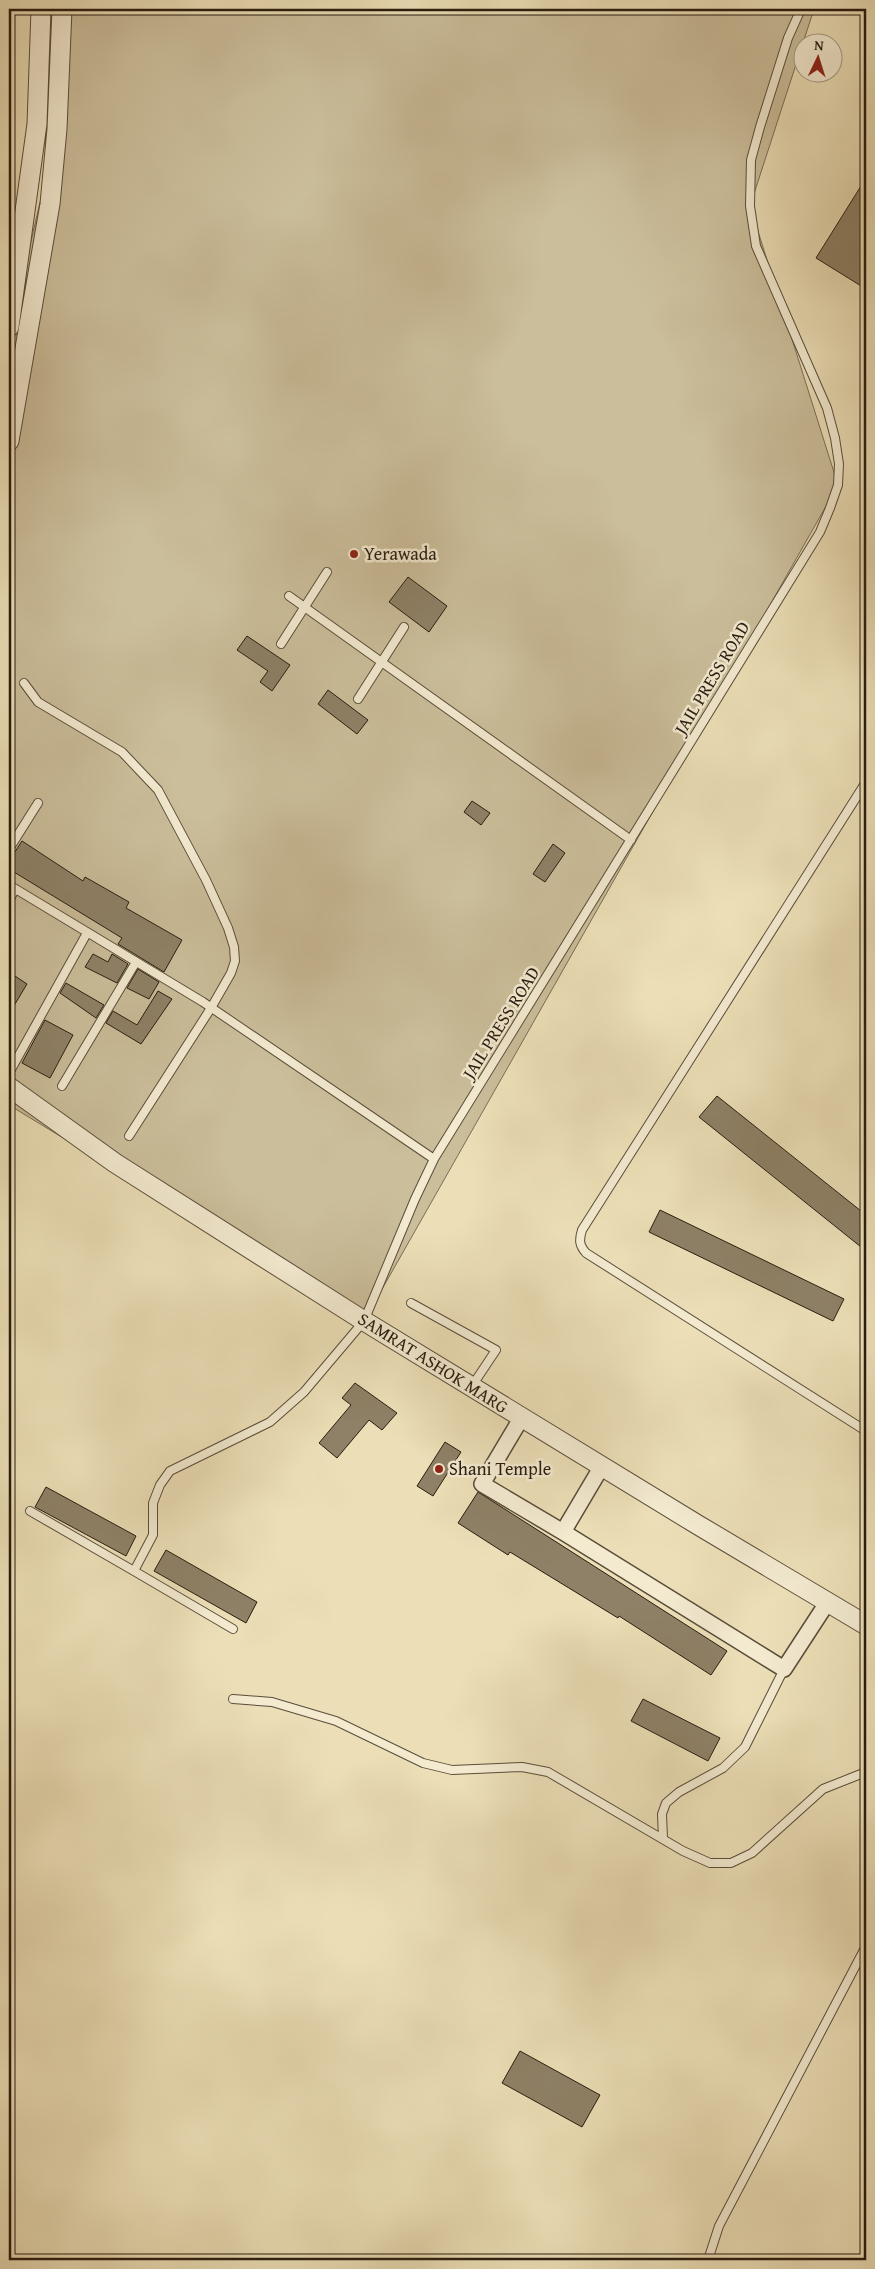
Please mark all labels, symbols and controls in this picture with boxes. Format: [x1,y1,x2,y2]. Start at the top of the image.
north arrow [792,32,842,82]
text: N [814,35,825,55]
place label: Yerawada [364,540,437,567]
marker: Yerawada [348,548,360,560]
street label: JAIL PRESS ROAD [666,616,756,741]
street label: JAIL PRESS ROAD [454,961,546,1086]
street label: SAMRAT ASHOK MARG [353,1305,514,1420]
place label: Shani Temple [449,1455,551,1482]
marker: Shani Temple [433,1463,445,1475]

